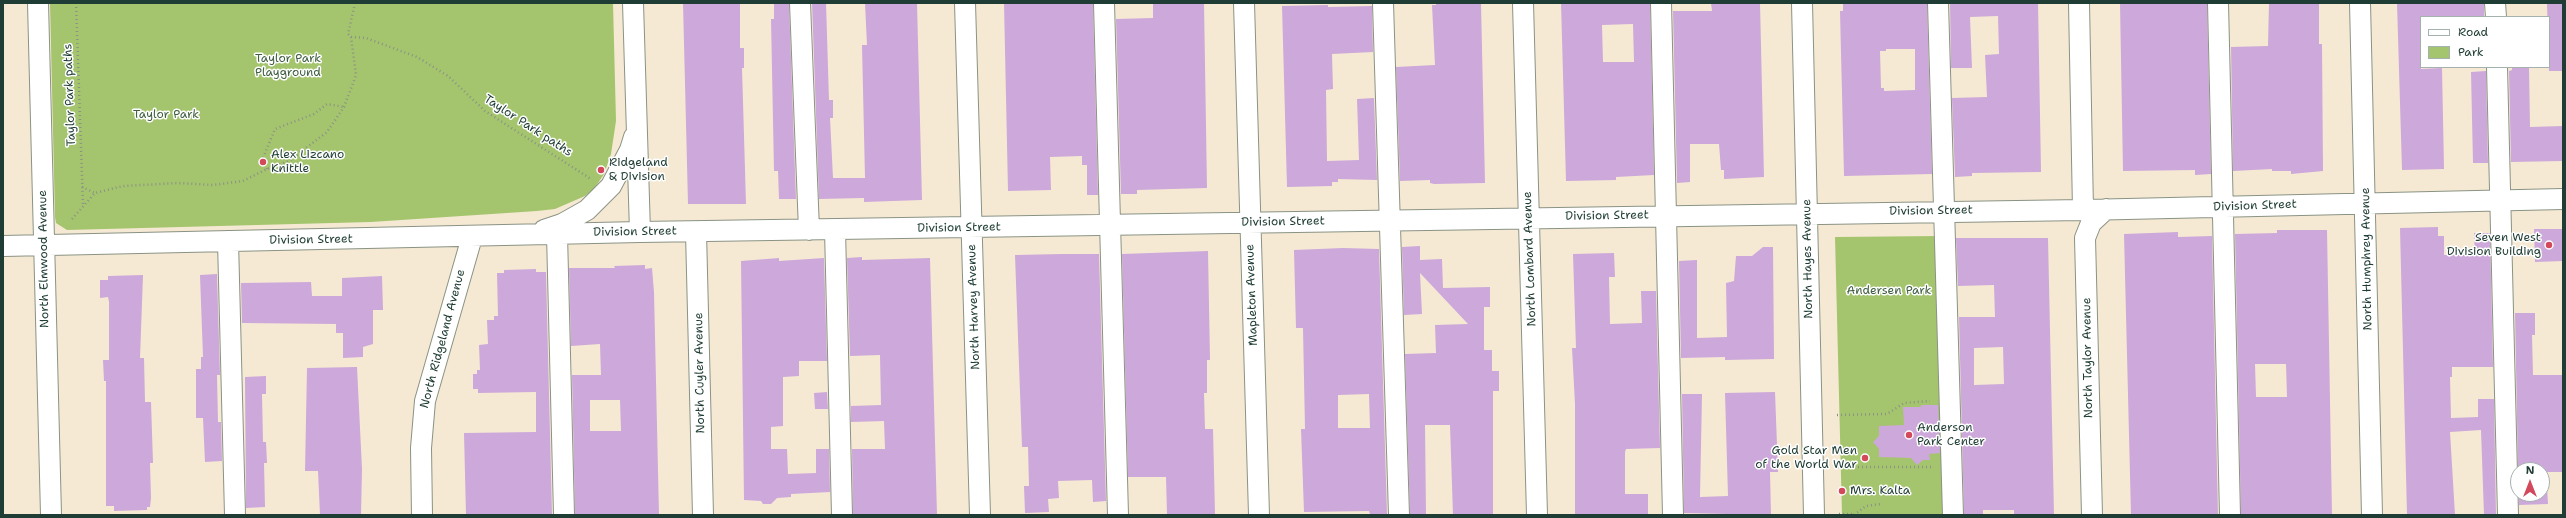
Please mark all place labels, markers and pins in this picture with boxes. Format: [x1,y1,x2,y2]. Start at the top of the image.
place label: Alex Lizcano Knittle [271,148,344,176]
place label: Ridgeland & Division [609,156,668,184]
marker: Alex Lizcano Knittle [258,157,268,167]
marker: Ridgeland & Division [596,165,606,175]
place label: Seven West Division Building [2447,231,2541,259]
marker: Seven West Division Building [2544,240,2554,250]
place label: Anderson Park Center [1917,421,1985,449]
marker: Anderson Park Center [1904,430,1914,440]
place label: Gold Star Men of the World War [1755,444,1857,472]
marker: Gold Star Men of the World War [1860,453,1870,463]
place label: Mrs. Kalta [1850,484,1910,498]
marker: Mrs. Kalta [1837,486,1847,496]

